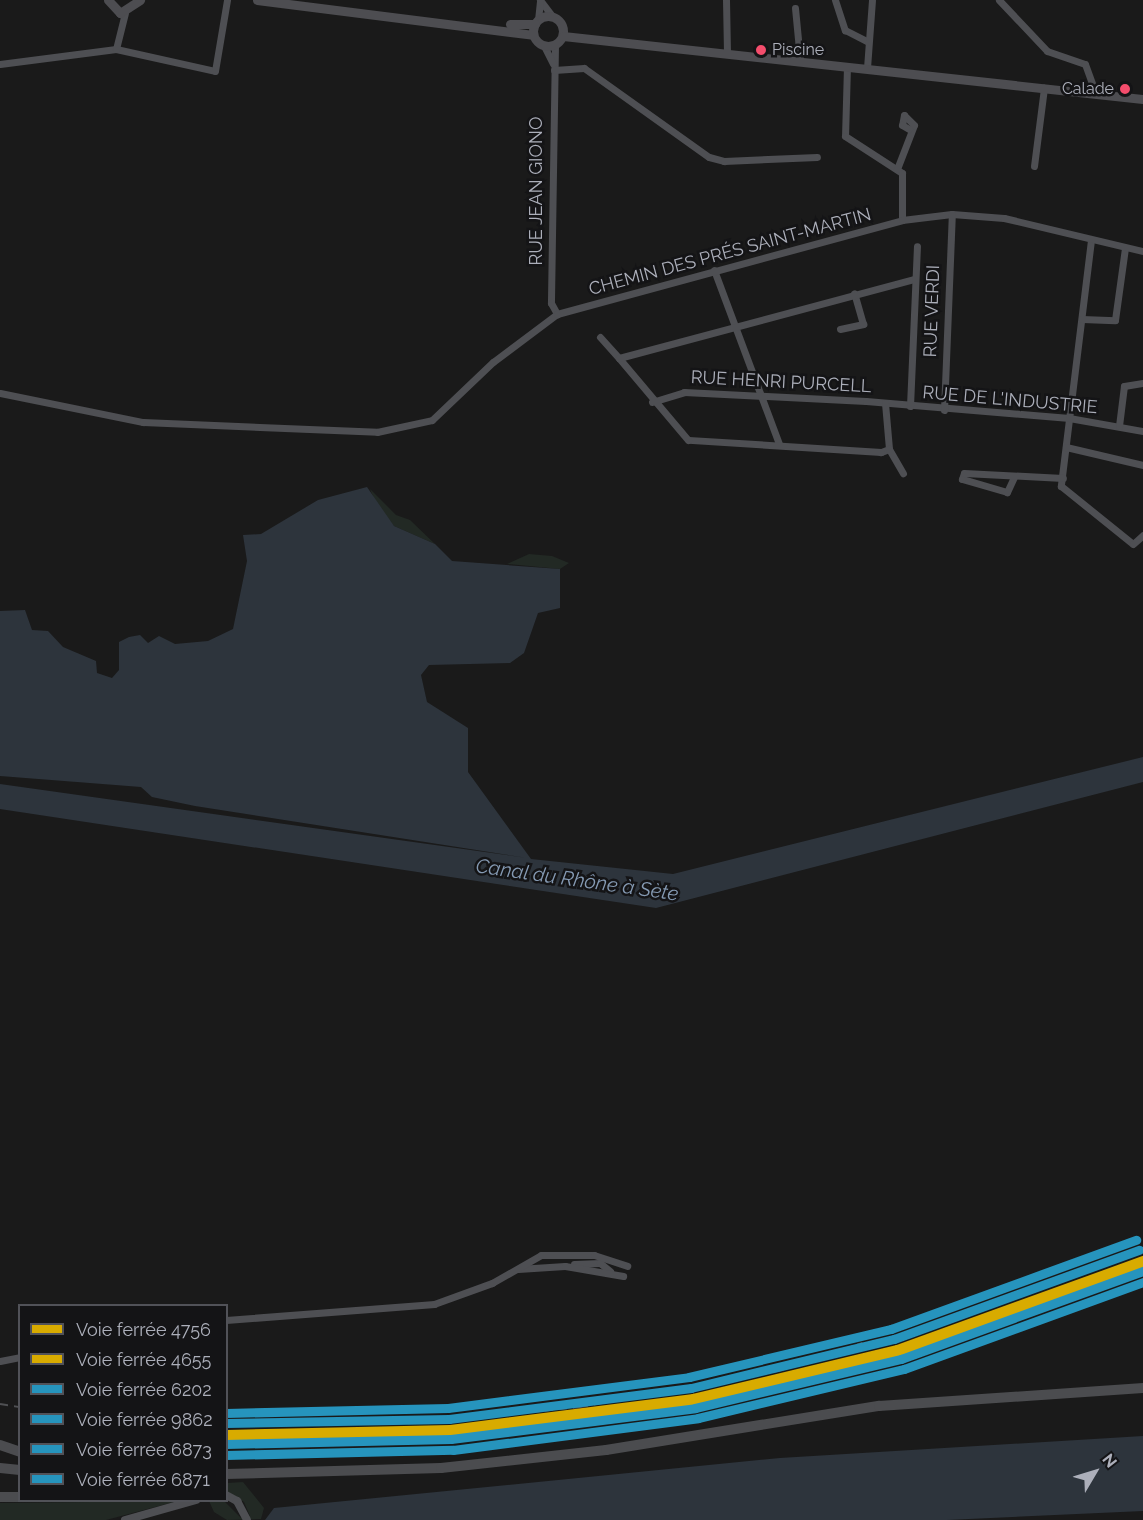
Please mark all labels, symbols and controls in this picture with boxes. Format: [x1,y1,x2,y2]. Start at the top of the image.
place label: Piscine [772,40,824,60]
marker: Piscine [755,44,767,56]
place label: Calade [1062,79,1114,99]
marker: Calade [1119,83,1131,95]
street label: RUE JEAN GIONO [525,116,547,266]
street label: CHEMIN DES PRÉS SAINT-MARTIN [586,204,874,300]
street label: RUE VERDI [920,264,944,358]
street label: RUE HENRI PURCELL [690,366,872,398]
street label: RUE DE L'INDUSTRIE [922,382,1098,418]
water label: Canal du Rhône à Sète [474,854,680,906]
legend [18,1304,228,1502]
text: Voie ferrée 4756 [76,1319,211,1340]
text: Voie ferrée 4655 [76,1349,211,1370]
text: Voie ferrée 6202 [76,1379,212,1400]
text: Voie ferrée 9862 [76,1409,213,1430]
text: Voie ferrée 6873 [76,1439,212,1460]
north arrow [1065,1442,1125,1502]
text: N [1098,1450,1121,1471]
text: Voie ferrée 6871 [76,1469,210,1490]

